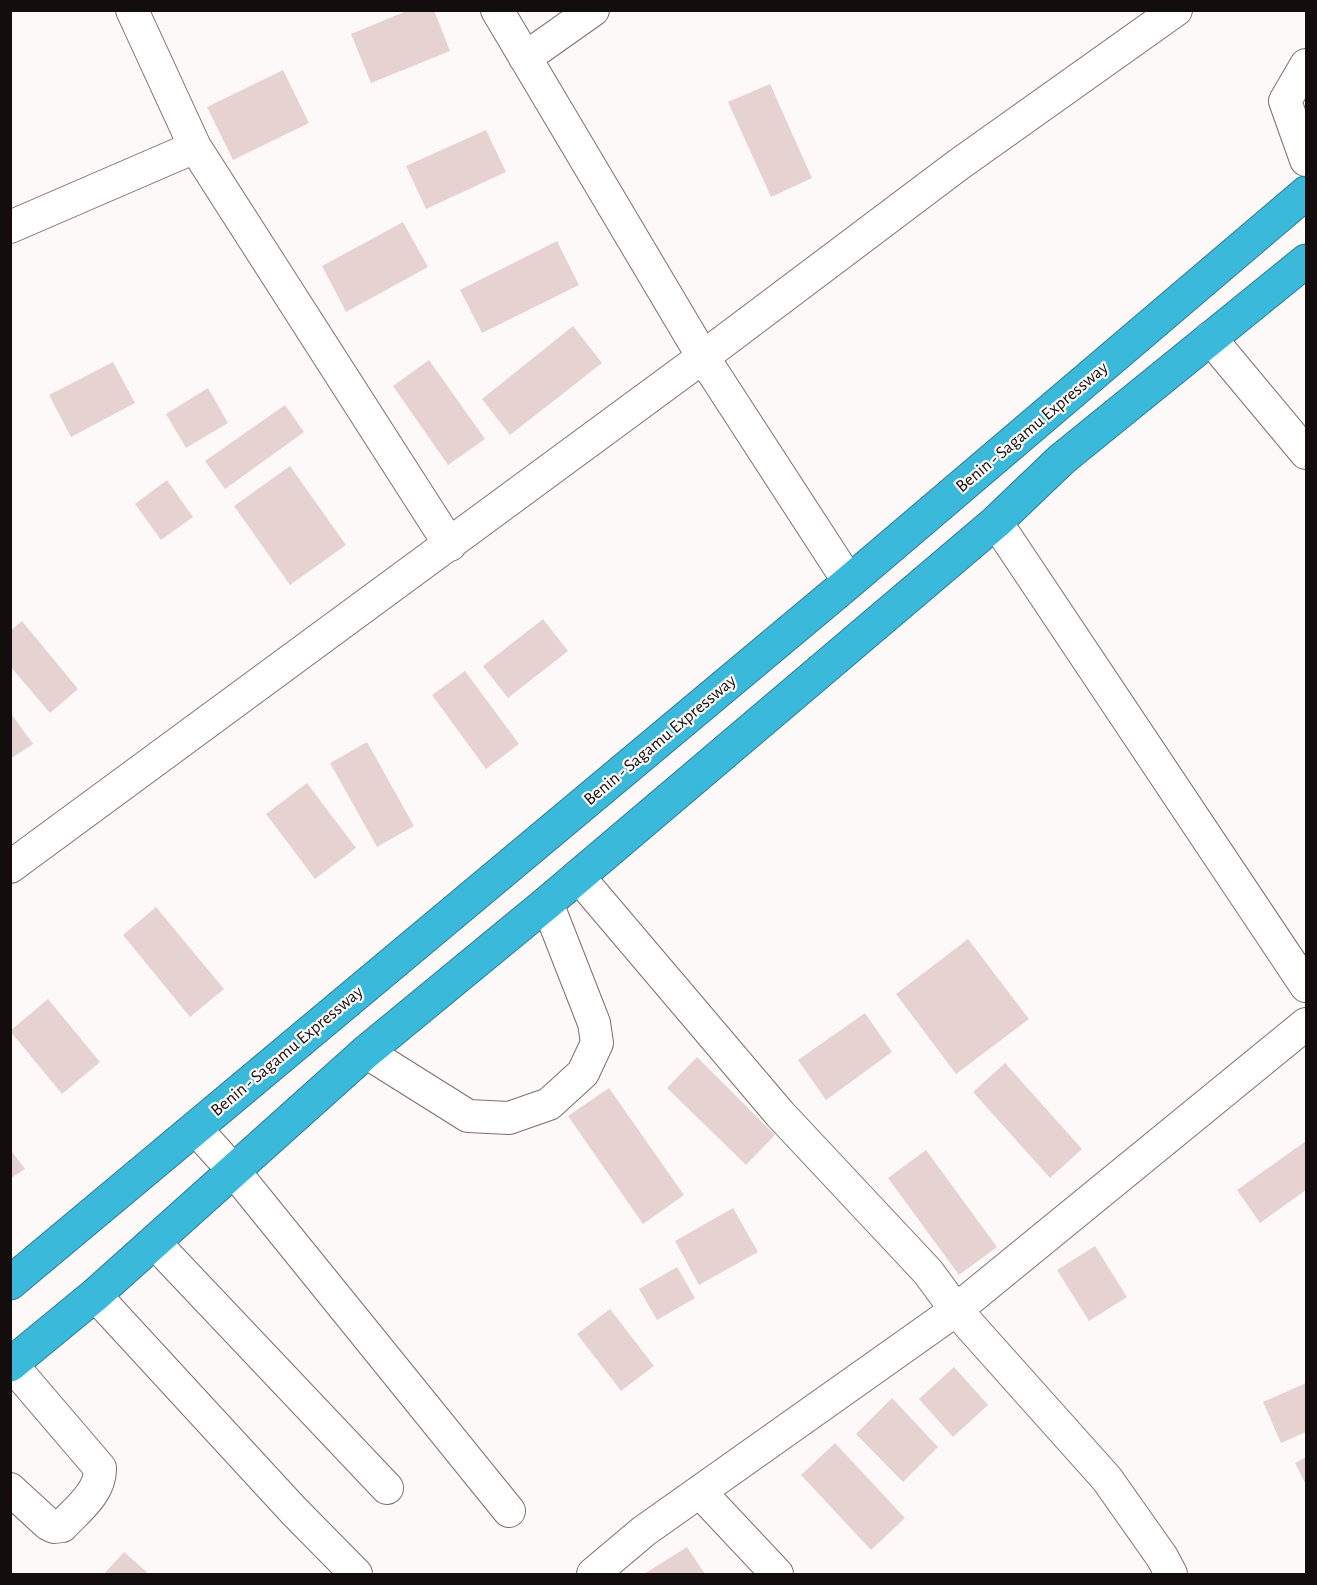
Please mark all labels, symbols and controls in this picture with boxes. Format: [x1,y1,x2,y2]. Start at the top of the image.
street label: Benin - Sagamu Expressway [951,357,1113,497]
street label: Benin - Sagamu Expressway [579,670,741,810]
street label: Benin - Sagamu Expressway [206,981,368,1121]

